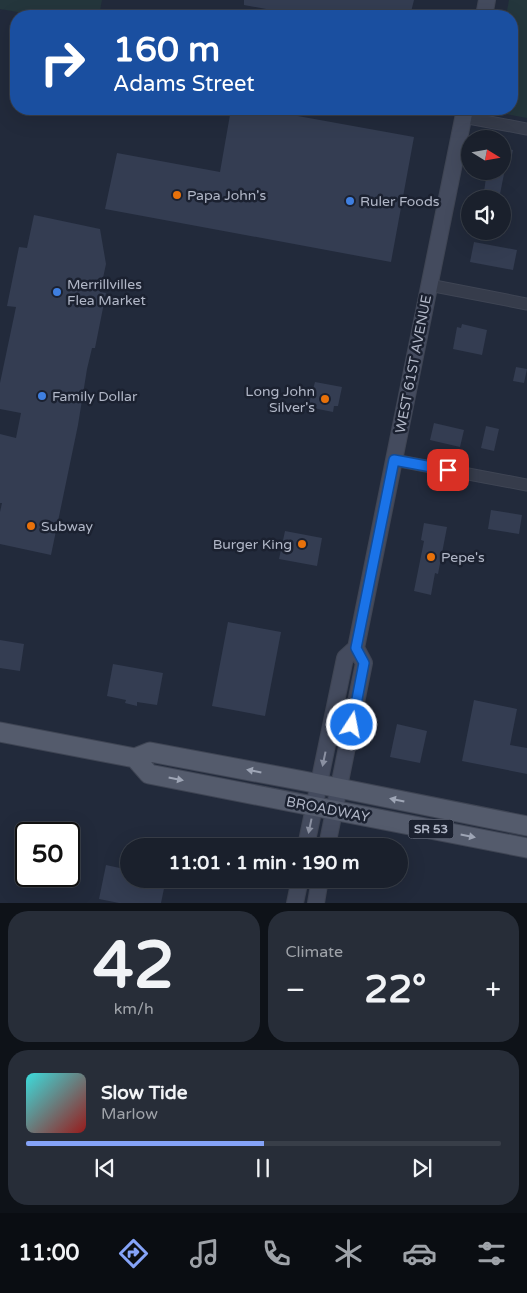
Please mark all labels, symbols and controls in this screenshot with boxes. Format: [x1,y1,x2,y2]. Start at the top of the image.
text: 160 m [113,29,220,71]
icon: right [30,30,95,95]
text: Adams Street [113,71,255,97]
north arrow [461,130,511,180]
map controls [461,130,511,240]
place label: Papa John's [187,187,266,204]
marker: Papa John's [171,189,183,201]
button: sound [461,190,511,240]
place label: Ruler Foods [360,193,440,210]
marker: Ruler Foods [344,195,356,207]
place label: Merrillvilles Flea Market [67,276,147,309]
marker: Merrillvilles Flea Market [51,286,63,298]
street label: WEST 61ST AVENUE [392,293,435,435]
place label: Long John Silver's [245,383,315,416]
place label: Family Dollar [52,388,138,405]
marker: Family Dollar [36,390,48,402]
marker: Long John Silver's [319,393,331,405]
pin [427,449,469,491]
icon: arrive [434,456,462,484]
place label: Subway [41,518,94,535]
marker: Subway [25,520,37,532]
place label: Burger King [213,536,292,553]
marker: Burger King [296,538,308,550]
place label: Pepe's [441,549,485,566]
marker: Pepe's [425,551,437,563]
position arrow [325,698,377,750]
one-way arrow [320,752,328,767]
one-way arrow [247,767,262,775]
one-way arrow [168,776,184,784]
street label: BROADWAY [285,793,371,826]
one-way arrow [389,796,405,804]
one-way arrow [306,818,314,834]
road number: SR 53 [408,820,454,839]
speed limit sign: 50 [15,822,80,887]
one-way arrow [460,833,476,841]
text: 11:01 · 1 min · 190 m [168,852,360,874]
text: 42 [93,927,175,1006]
text: Climate [286,942,343,962]
text: 22° [364,967,426,1013]
text: − [286,973,305,1007]
text: + [485,973,501,1007]
text: km/h [114,999,154,1019]
text: Slow Tide [101,1082,188,1104]
text: Marlow [101,1104,158,1124]
icon: previous [91,1154,119,1182]
icon: pause [249,1154,277,1182]
icon: next [408,1154,436,1182]
icon: directions [116,1236,151,1271]
icon: music [187,1236,222,1271]
icon: phone [259,1236,294,1271]
icon: climate [331,1236,366,1271]
icon: car [402,1236,437,1271]
icon: filters [474,1236,509,1271]
text: 11:00 [18,1240,79,1266]

